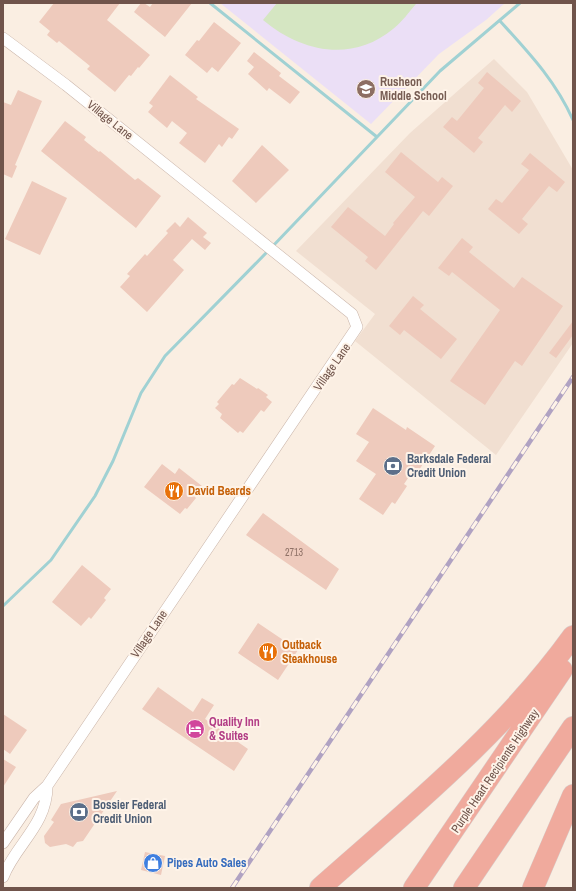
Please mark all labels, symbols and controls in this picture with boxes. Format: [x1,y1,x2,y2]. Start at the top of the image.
place label: Rusheon Middle School [380,74,447,104]
school or university icon: Rusheon Middle School [355,78,377,100]
street label: Village Lane [84,97,136,143]
street label: Village Lane [310,340,354,394]
place label: Barksdale Federal Credit Union [407,451,492,481]
bank icon: Barksdale Federal Credit Union [382,455,404,477]
restaurant icon: David Beards [163,480,185,502]
place label: David Beards [188,483,251,499]
house number: 2713 [285,546,304,559]
street label: Village Lane [127,607,171,661]
place label: Outback Steakhouse [282,637,338,667]
restaurant icon: Outback Steakhouse [257,641,279,663]
street label: Purple Heart Recipients Highway [448,706,543,836]
place label: Quality Inn & Suites [209,714,260,744]
hotel icon: Quality Inn & Suites [184,718,206,740]
place label: Bossier Federal Credit Union [93,797,167,827]
bank icon: Bossier Federal Credit Union [68,801,90,823]
shop icon: Pipes Auto Sales [142,852,164,874]
place label: Pipes Auto Sales [167,855,247,871]

